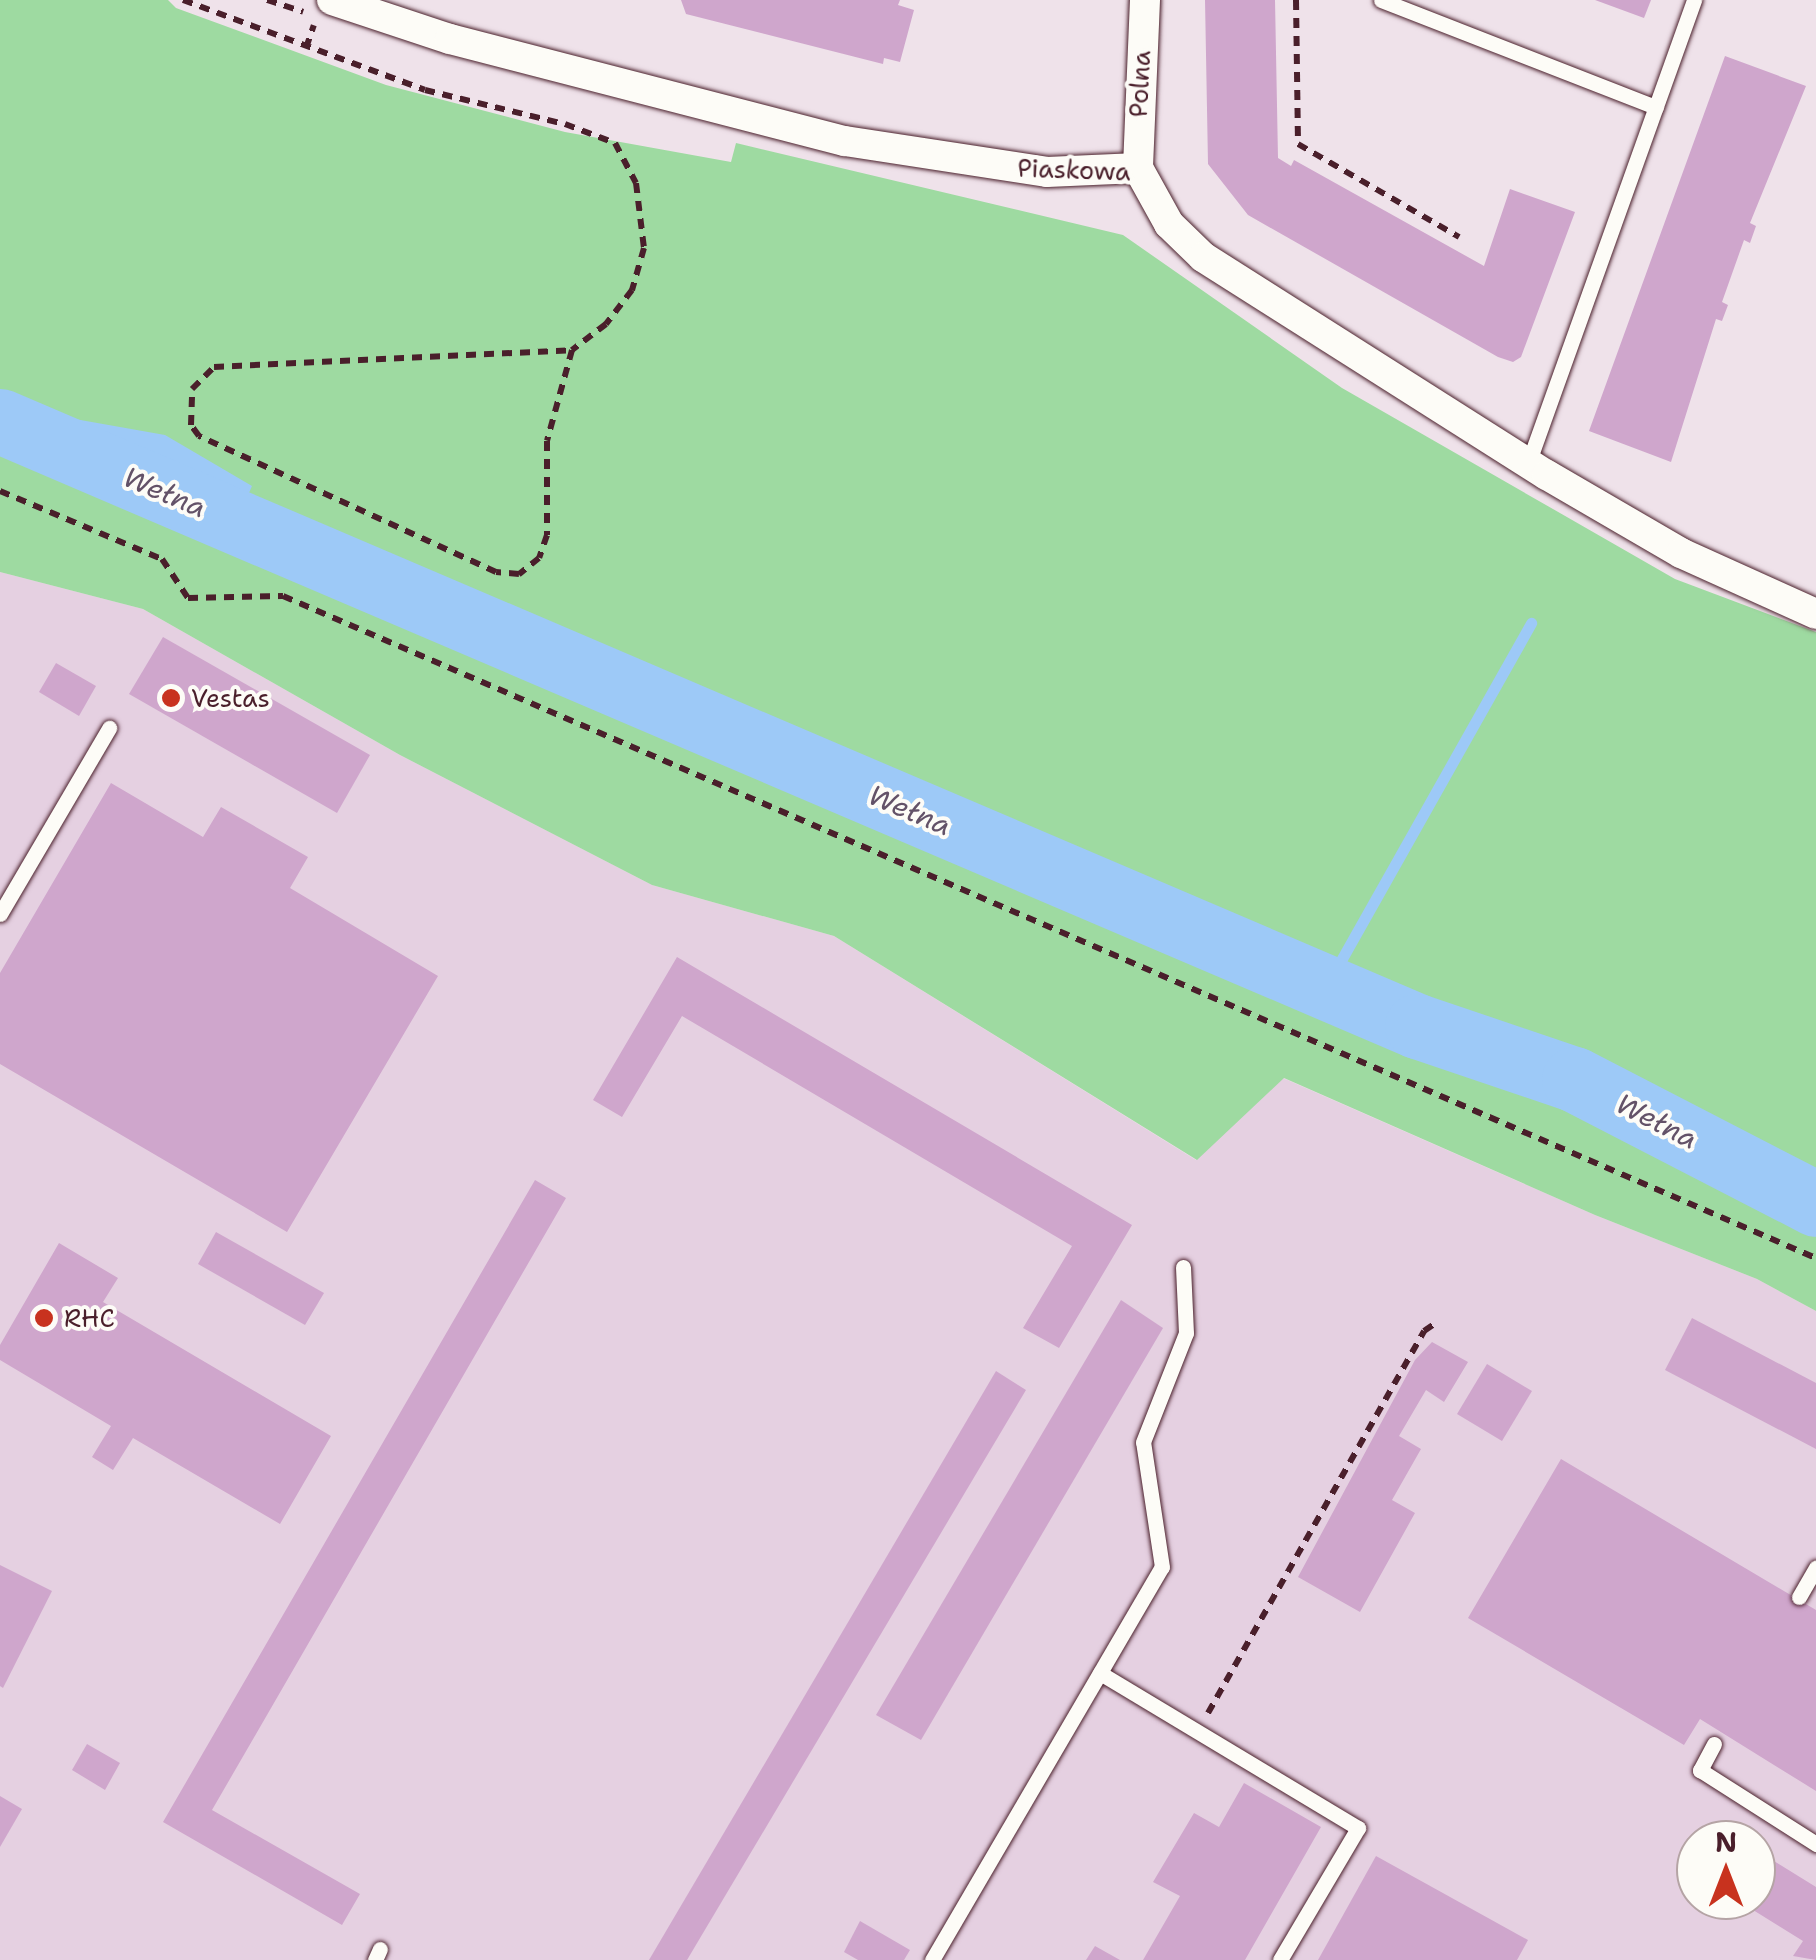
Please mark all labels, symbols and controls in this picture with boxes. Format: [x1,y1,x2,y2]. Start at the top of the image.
street label: Polna [1123,50,1157,118]
street label: Piaskowa [1017,153,1131,187]
water label: Wełna [118,460,212,524]
place label: Vestas [191,683,270,713]
marker: Vestas [160,687,182,709]
water label: Wełna [863,778,957,842]
water label: Wełna [1611,1086,1703,1156]
place label: RHC [64,1303,115,1333]
marker: RHC [33,1307,55,1329]
north arrow [1676,1820,1776,1920]
text: N [1715,1823,1737,1861]

